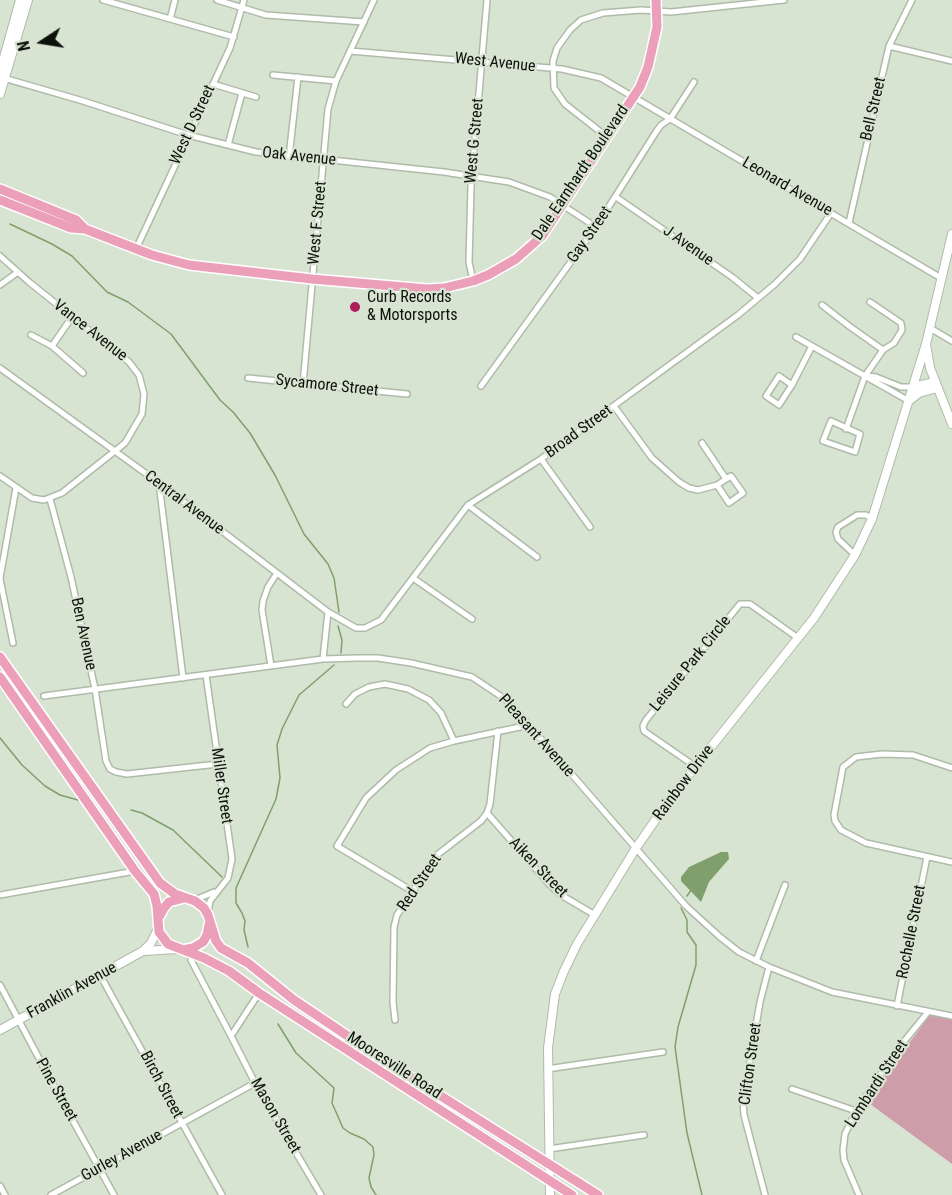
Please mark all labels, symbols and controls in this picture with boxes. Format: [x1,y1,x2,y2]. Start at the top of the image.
north arrow [12,12,72,72]
text: N [14,39,34,53]
street label: West Avenue [454,49,536,77]
street label: Bell Street [857,75,891,143]
street label: West D Street [166,82,220,168]
street label: West G Street [462,97,488,185]
street label: Dale Earnhardt Boulevard [529,102,633,244]
street label: Oak Avenue [261,144,337,170]
street label: Leonard Avenue [738,153,836,221]
street label: West F Street [305,180,331,266]
street label: Gay Street [564,203,616,267]
street label: J Avenue [659,222,717,270]
place label: Curb Records & Motorsports [367,288,457,326]
street label: Vance Avenue [49,296,131,366]
marker: Curb Records & Motorsports [348,300,362,314]
street label: Sycamore Street [275,371,379,401]
street label: Broad Street [542,401,616,463]
street label: Central Avenue [140,467,228,539]
street label: Ben Avenue [66,596,100,672]
street label: Leisure Park Circle [646,612,736,716]
street label: Pleasant Avenue [494,691,578,781]
street label: Rainbow Drive [649,741,719,825]
street label: Miller Street [206,747,236,825]
street label: Aiken Street [505,834,571,902]
street label: Red Street [394,851,446,915]
street label: Rochelle Street [893,883,931,981]
street label: Franklin Avenue [24,958,120,1024]
street label: Clifton Street [736,1022,766,1106]
street label: Mooresville Road [343,1028,445,1104]
street label: Lombardi Street [842,1037,912,1131]
street label: Birch Street [135,1048,187,1122]
street label: Pine Street [31,1055,81,1125]
street label: Mason Street [246,1075,304,1157]
street label: Gurley Avenue [78,1126,166,1186]

